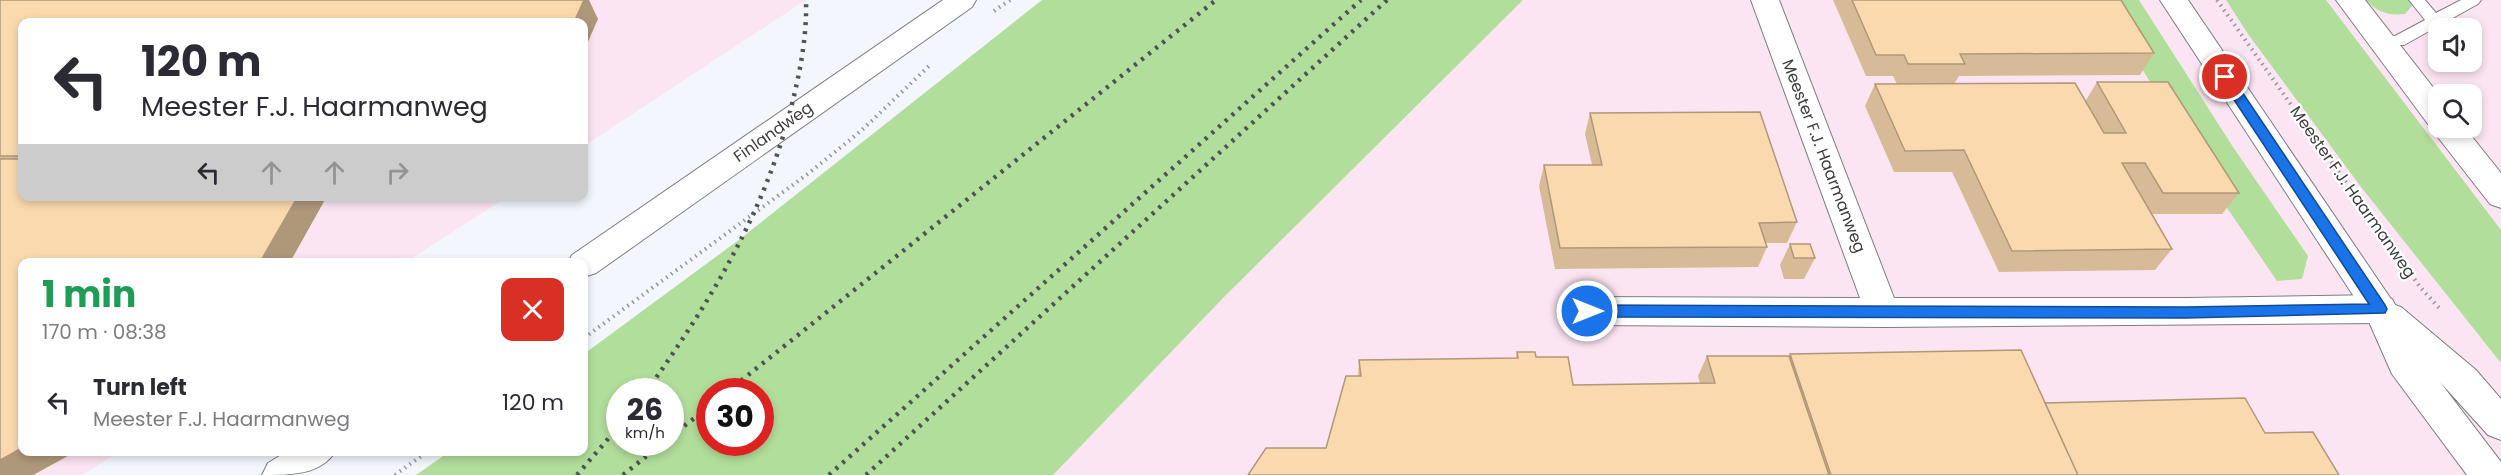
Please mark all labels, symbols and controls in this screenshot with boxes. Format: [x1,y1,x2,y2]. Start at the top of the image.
map controls [2428,18,2482,138]
button: sound [2428,18,2482,72]
text: 120 m [141,32,262,91]
icon: left [42,42,120,120]
pin [2199,51,2250,102]
street label: Meester F.J. Haarmanweg [1776,56,1872,256]
icon: arrive [2208,60,2241,93]
button: search [2428,84,2482,138]
text: Meester F.J. Haarmanweg [141,88,488,125]
street label: Finlandweg [729,96,817,168]
street label: Meester F.J. Haarmanweg [2285,101,2421,283]
icon: left [192,156,225,189]
icon: ahead [255,156,288,189]
icon: ahead [318,156,351,189]
icon: right [381,156,414,189]
text: 1 min [42,269,136,320]
button: close [501,278,564,341]
position arrow [1555,279,1619,343]
text: 170 m · 08:38 [42,318,167,346]
text: Turn left [93,372,187,403]
speed limit sign: 30 [696,378,774,456]
icon: left [42,386,75,419]
text: 120 m [502,387,564,418]
text: 26 [627,388,663,431]
text: Meester F.J. Haarmanweg [93,405,350,433]
text: km/h [625,422,665,443]

